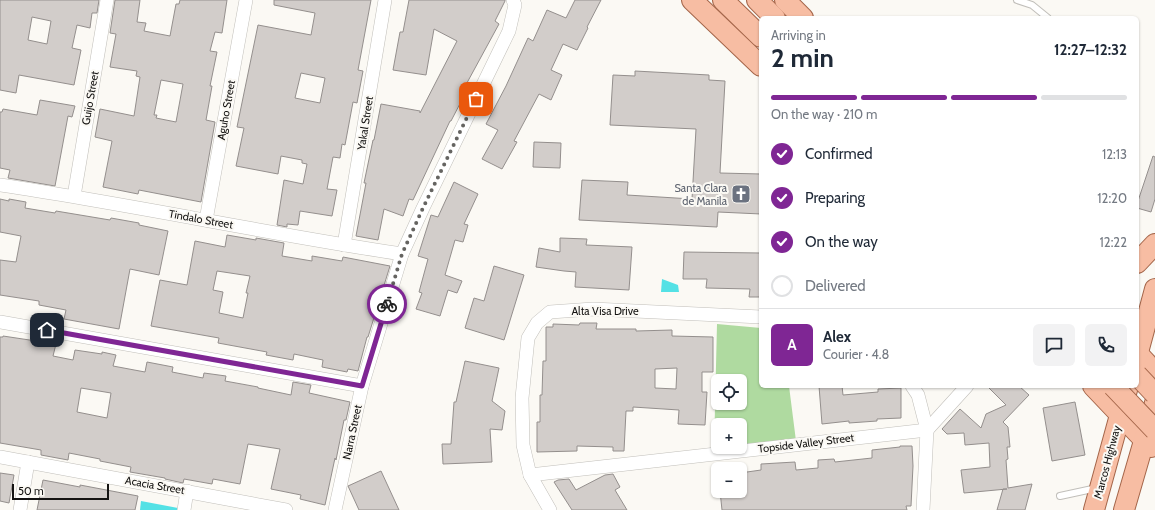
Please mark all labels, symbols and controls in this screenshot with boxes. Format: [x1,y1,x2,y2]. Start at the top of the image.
text: Arriving in [771,27,826,43]
text: 12:27–12:32 [1054,41,1127,59]
text: 2 min [771,42,834,74]
street label: Guijo Street [78,70,102,126]
street label: Aguho Street [214,79,238,141]
pin [459,82,493,116]
icon: bag [465,88,487,110]
street label: Yakal Street [354,95,376,152]
text: On the way · 210 m [771,106,877,122]
icon: check [771,143,793,165]
text: Confirmed [805,145,873,163]
text: 12:13 [1102,146,1127,162]
place label: Santa Clara de Manila [674,181,728,208]
church icon: Santa Clara de Manila [730,183,752,205]
icon: check [771,187,793,209]
text: Preparing [805,189,865,207]
text: 12:20 [1097,190,1127,206]
street label: Tindalo Street [168,206,234,232]
icon: check [771,231,793,253]
text: On the way [805,233,878,251]
text: 12:22 [1100,234,1127,250]
text: Delivered [805,277,866,295]
courier [367,284,407,324]
icon: bike [376,293,398,315]
street label: Alta Visa Drive [571,304,639,318]
pin [30,313,64,347]
icon: home [36,319,58,341]
button: chat [1033,324,1075,366]
button: phone [1085,324,1127,366]
text: Alex [823,328,851,346]
text: A [787,336,797,354]
text: Courier · 4.8 [823,346,889,362]
map controls [711,374,747,498]
button: locate [711,374,747,410]
street label: Narra Street [339,403,365,461]
button: + [711,418,747,454]
street label: Marcos Highway [1090,423,1124,500]
street label: Topside Valley Street [757,430,855,456]
button: − [711,462,747,498]
street label: Acacia Street [124,473,186,497]
scale bar [12,482,109,501]
text: 50 m [18,484,44,498]

